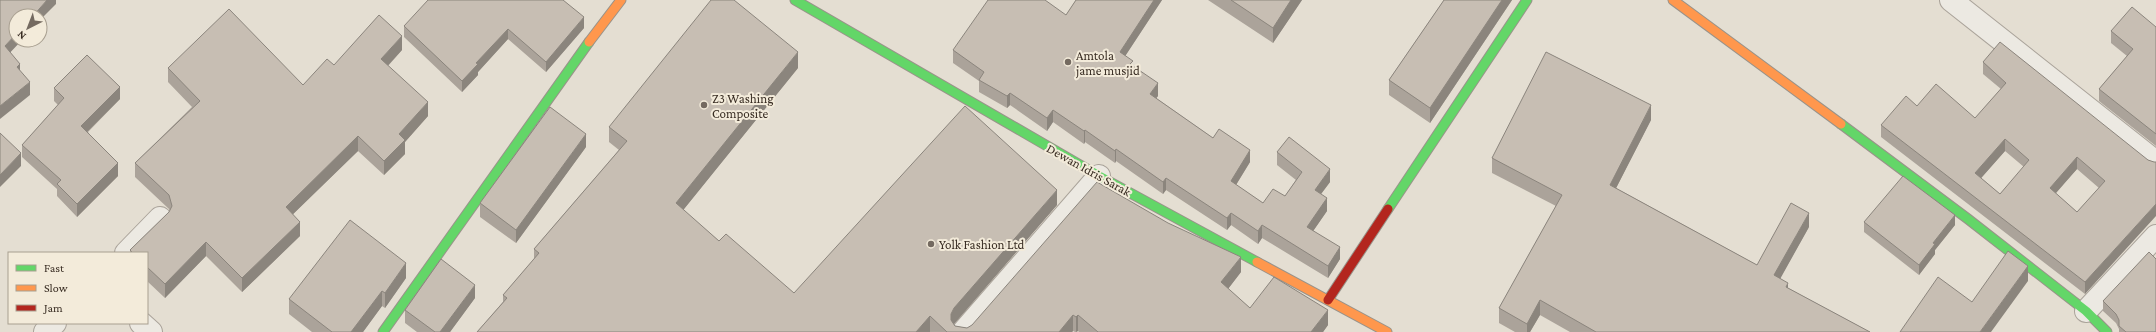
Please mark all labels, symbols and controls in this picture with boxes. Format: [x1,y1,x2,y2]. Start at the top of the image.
north arrow [8,8,48,48]
text: N [14,28,28,42]
place label: Amtola jame musjid [1075,48,1140,79]
marker: Amtola jame musjid [1063,57,1073,67]
place label: Z3 Washing Composite [712,91,774,121]
marker: Z3 Washing Composite [699,100,709,110]
street label: Dewan Idris Sarak [1044,141,1135,200]
place label: Yolk Fashion Ltd [939,237,1025,252]
marker: Yolk Fashion Ltd [926,239,936,249]
legend [8,252,148,324]
text: Fast [44,261,65,275]
text: Slow [44,281,68,295]
text: Jam [43,301,63,315]

